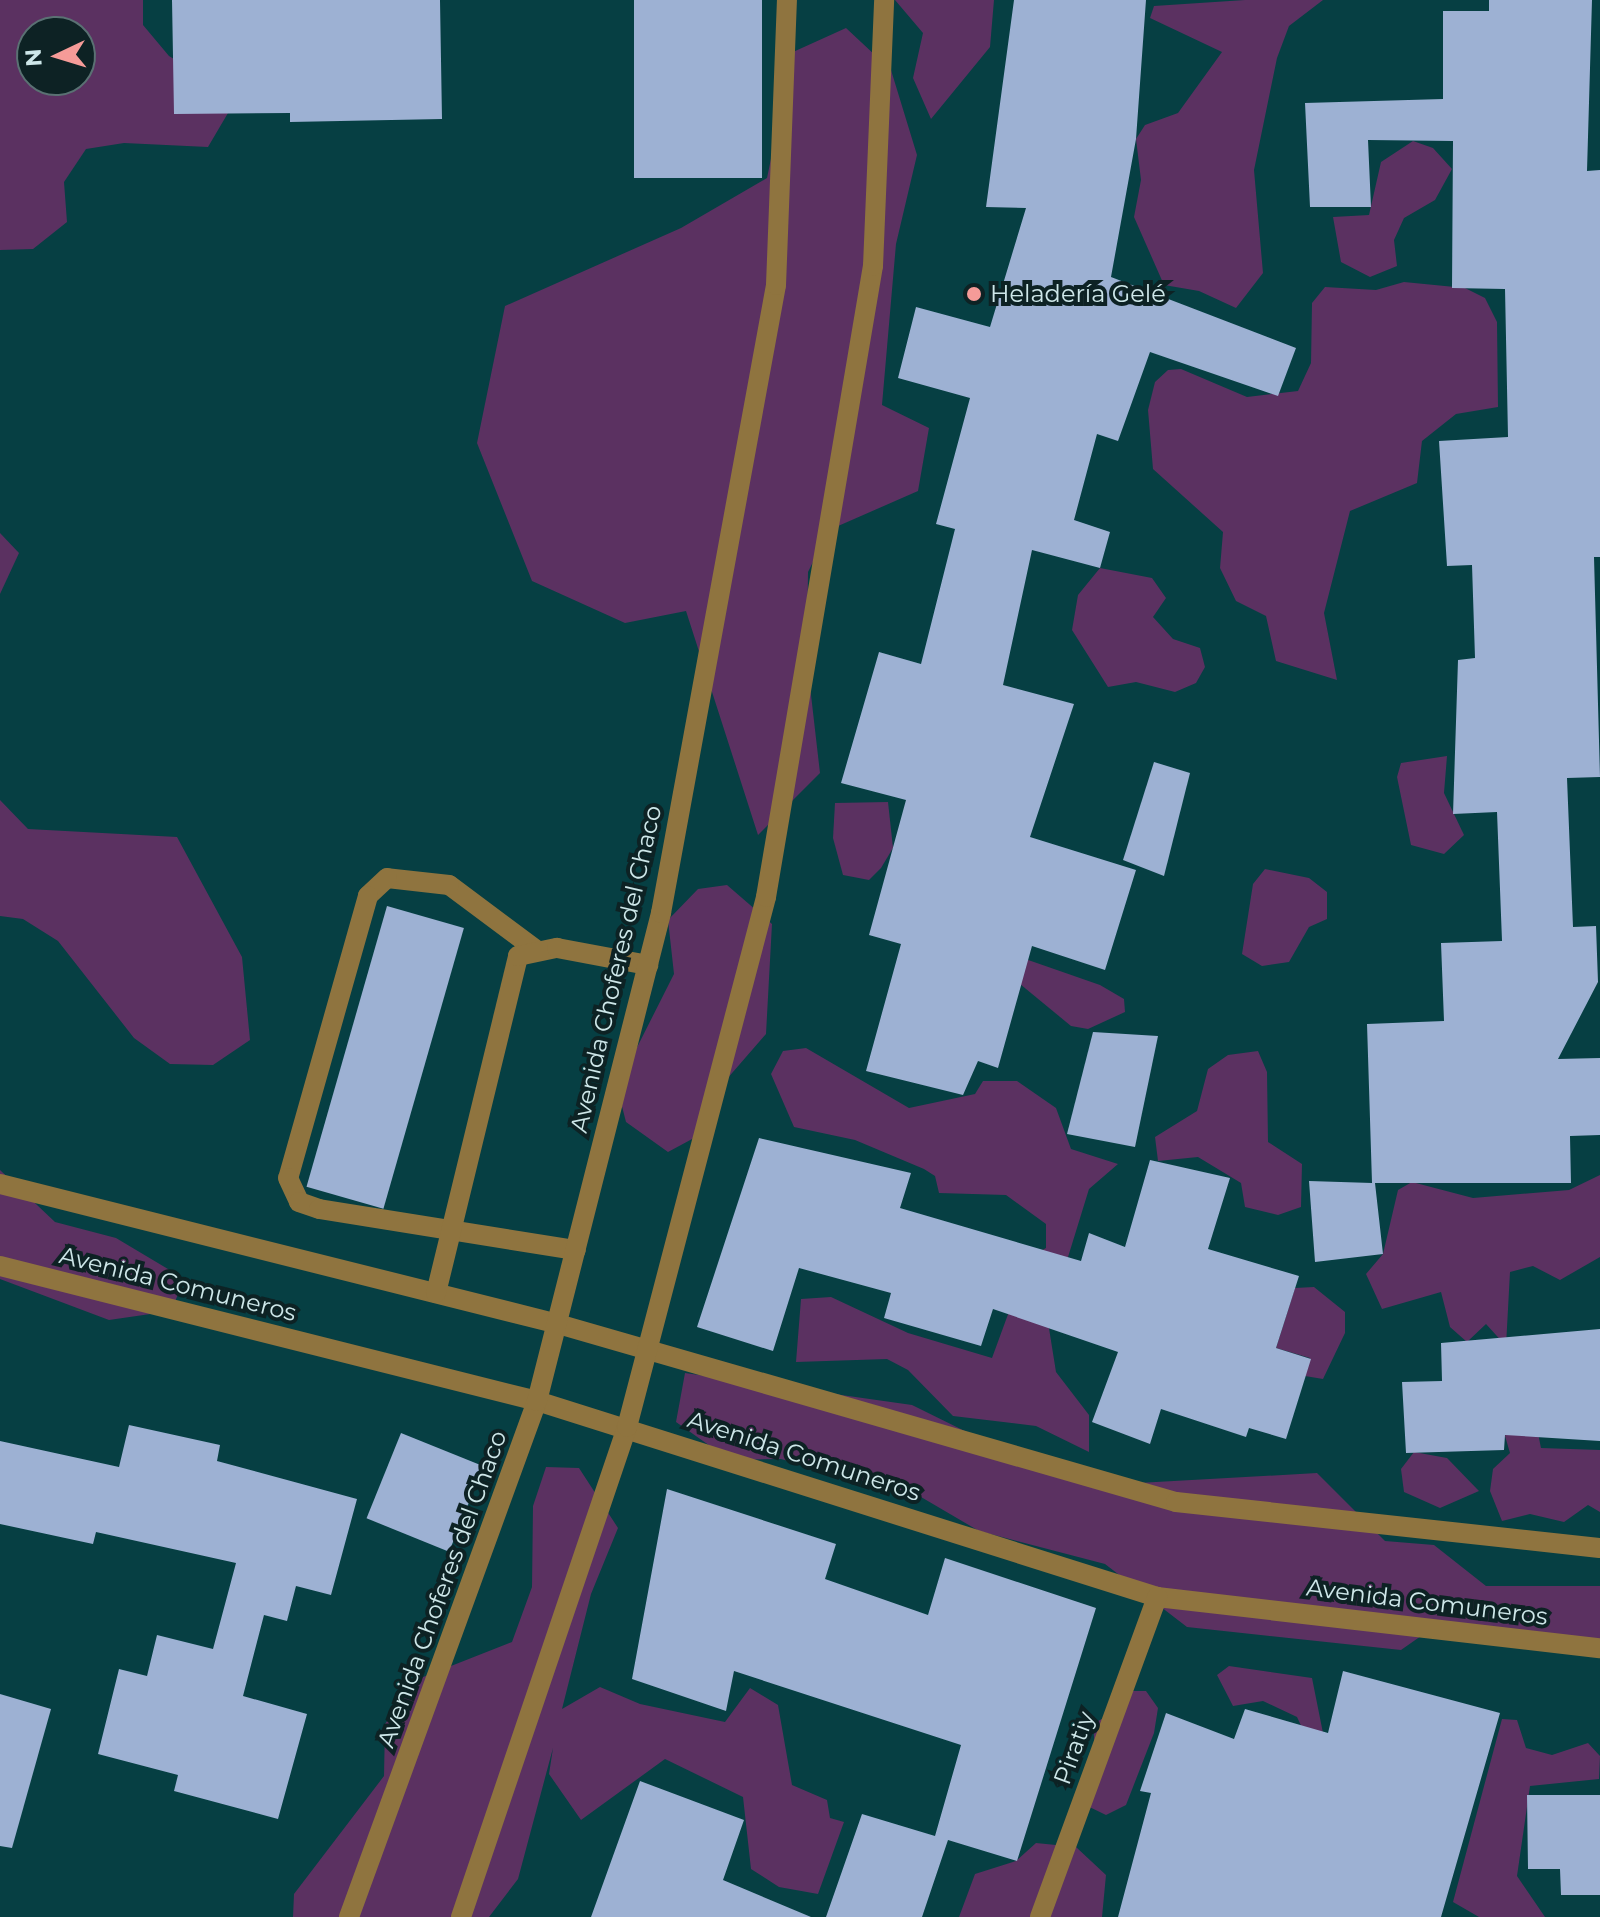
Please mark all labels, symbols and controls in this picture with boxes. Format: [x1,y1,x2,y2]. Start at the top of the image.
north arrow [16,16,96,96]
text: N [19,48,48,67]
place label: Heladería Gelé [990,280,1166,308]
marker: Heladería Gelé [965,285,983,303]
street label: Avenida Choferes del Chaco [564,803,668,1135]
street label: Avenida Comuneros [57,1241,299,1327]
street label: Avenida Comuneros [684,1405,924,1507]
street label: Avenida Choferes del Chaco [371,1427,513,1751]
street label: Avenida Comuneros [1305,1573,1549,1631]
street label: Piratiy [1048,1708,1100,1788]

